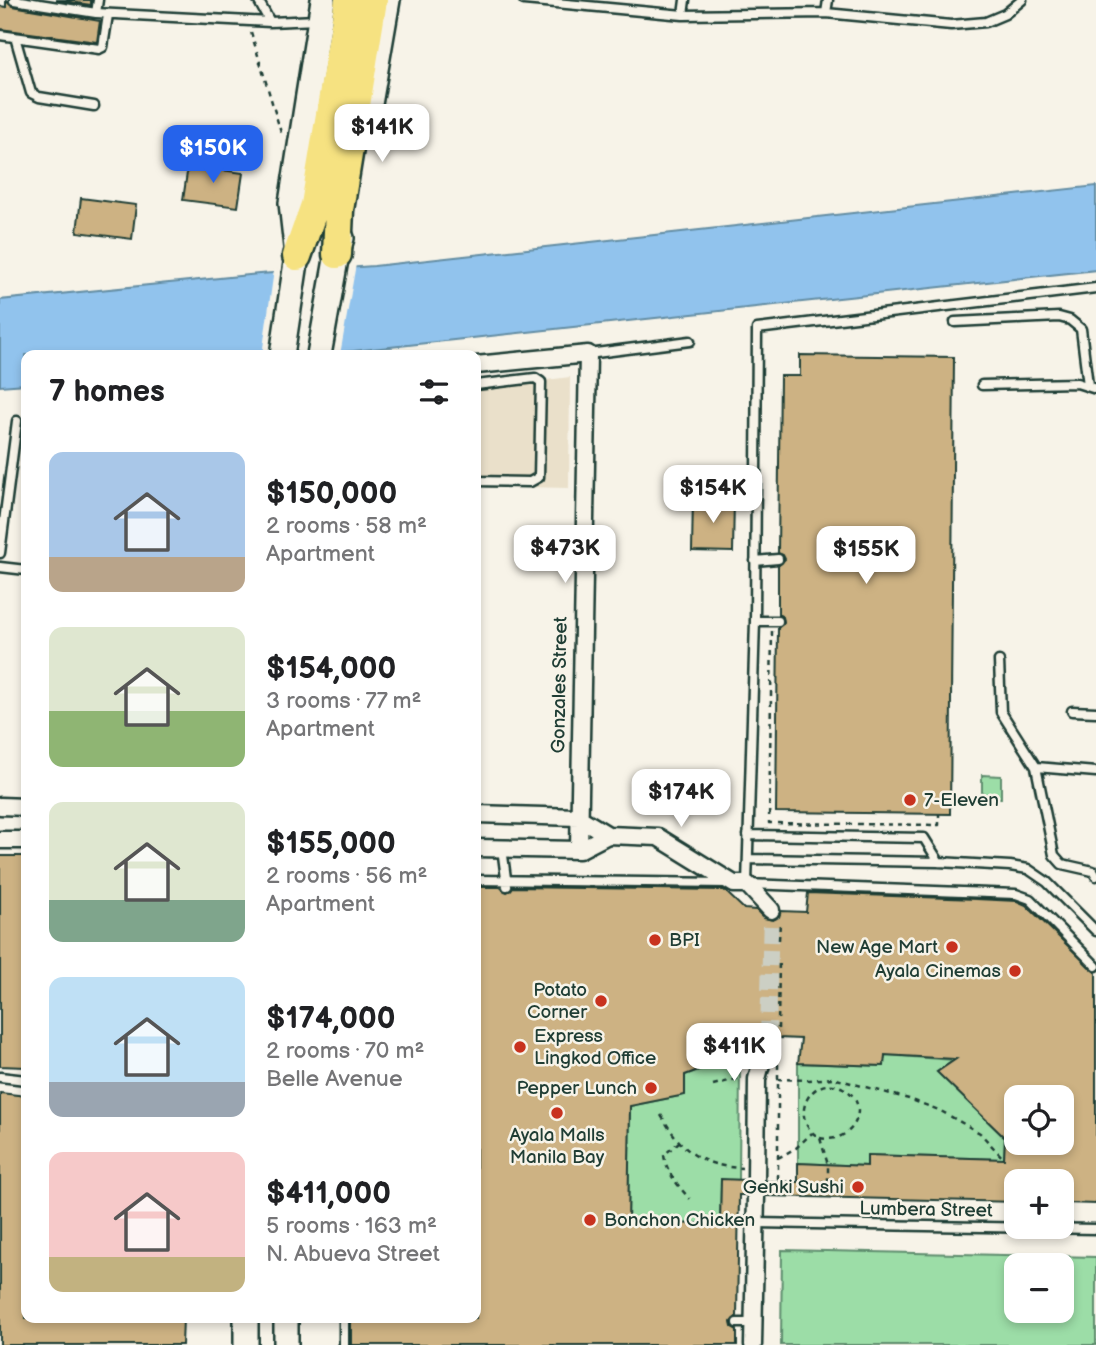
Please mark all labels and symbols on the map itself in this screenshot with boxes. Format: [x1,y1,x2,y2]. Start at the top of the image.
pin: $141K [333,104,431,164]
pin: $150K [164,125,262,185]
pin: $154K [664,466,762,525]
pin: $473K [516,526,614,585]
pin: $155K [817,526,915,586]
street label: Gonzales Street [547,616,573,754]
pin: $174K [632,770,730,829]
place label: 7-Eleven [924,789,999,812]
marker: 7-Eleven [902,792,918,808]
place label: BPI [669,929,700,952]
marker: BPI [647,932,663,948]
place label: New Age Mart [816,936,938,959]
marker: New Age Mart [944,939,960,955]
place label: Ayala Cinemas [875,960,1001,983]
marker: Ayala Cinemas [1007,963,1023,979]
place label: Potato Corner [527,979,588,1024]
marker: Potato Corner [593,993,609,1009]
pin: $411K [685,1024,783,1083]
place label: Express Lingkod Office [534,1025,656,1070]
marker: Express Lingkod Office [512,1039,528,1055]
place label: Pepper Lunch [516,1077,637,1100]
marker: Pepper Lunch [643,1080,659,1096]
marker: Ayala Malls Manila Bay [549,1105,565,1121]
place label: Ayala Malls Manila Bay [509,1124,605,1169]
place label: Genki Sushi [743,1176,844,1199]
marker: Genki Sushi [850,1179,866,1195]
street label: Lumbera Street [859,1197,993,1223]
place label: Bonchon Chicken [604,1209,755,1232]
marker: Bonchon Chicken [582,1212,598,1228]

